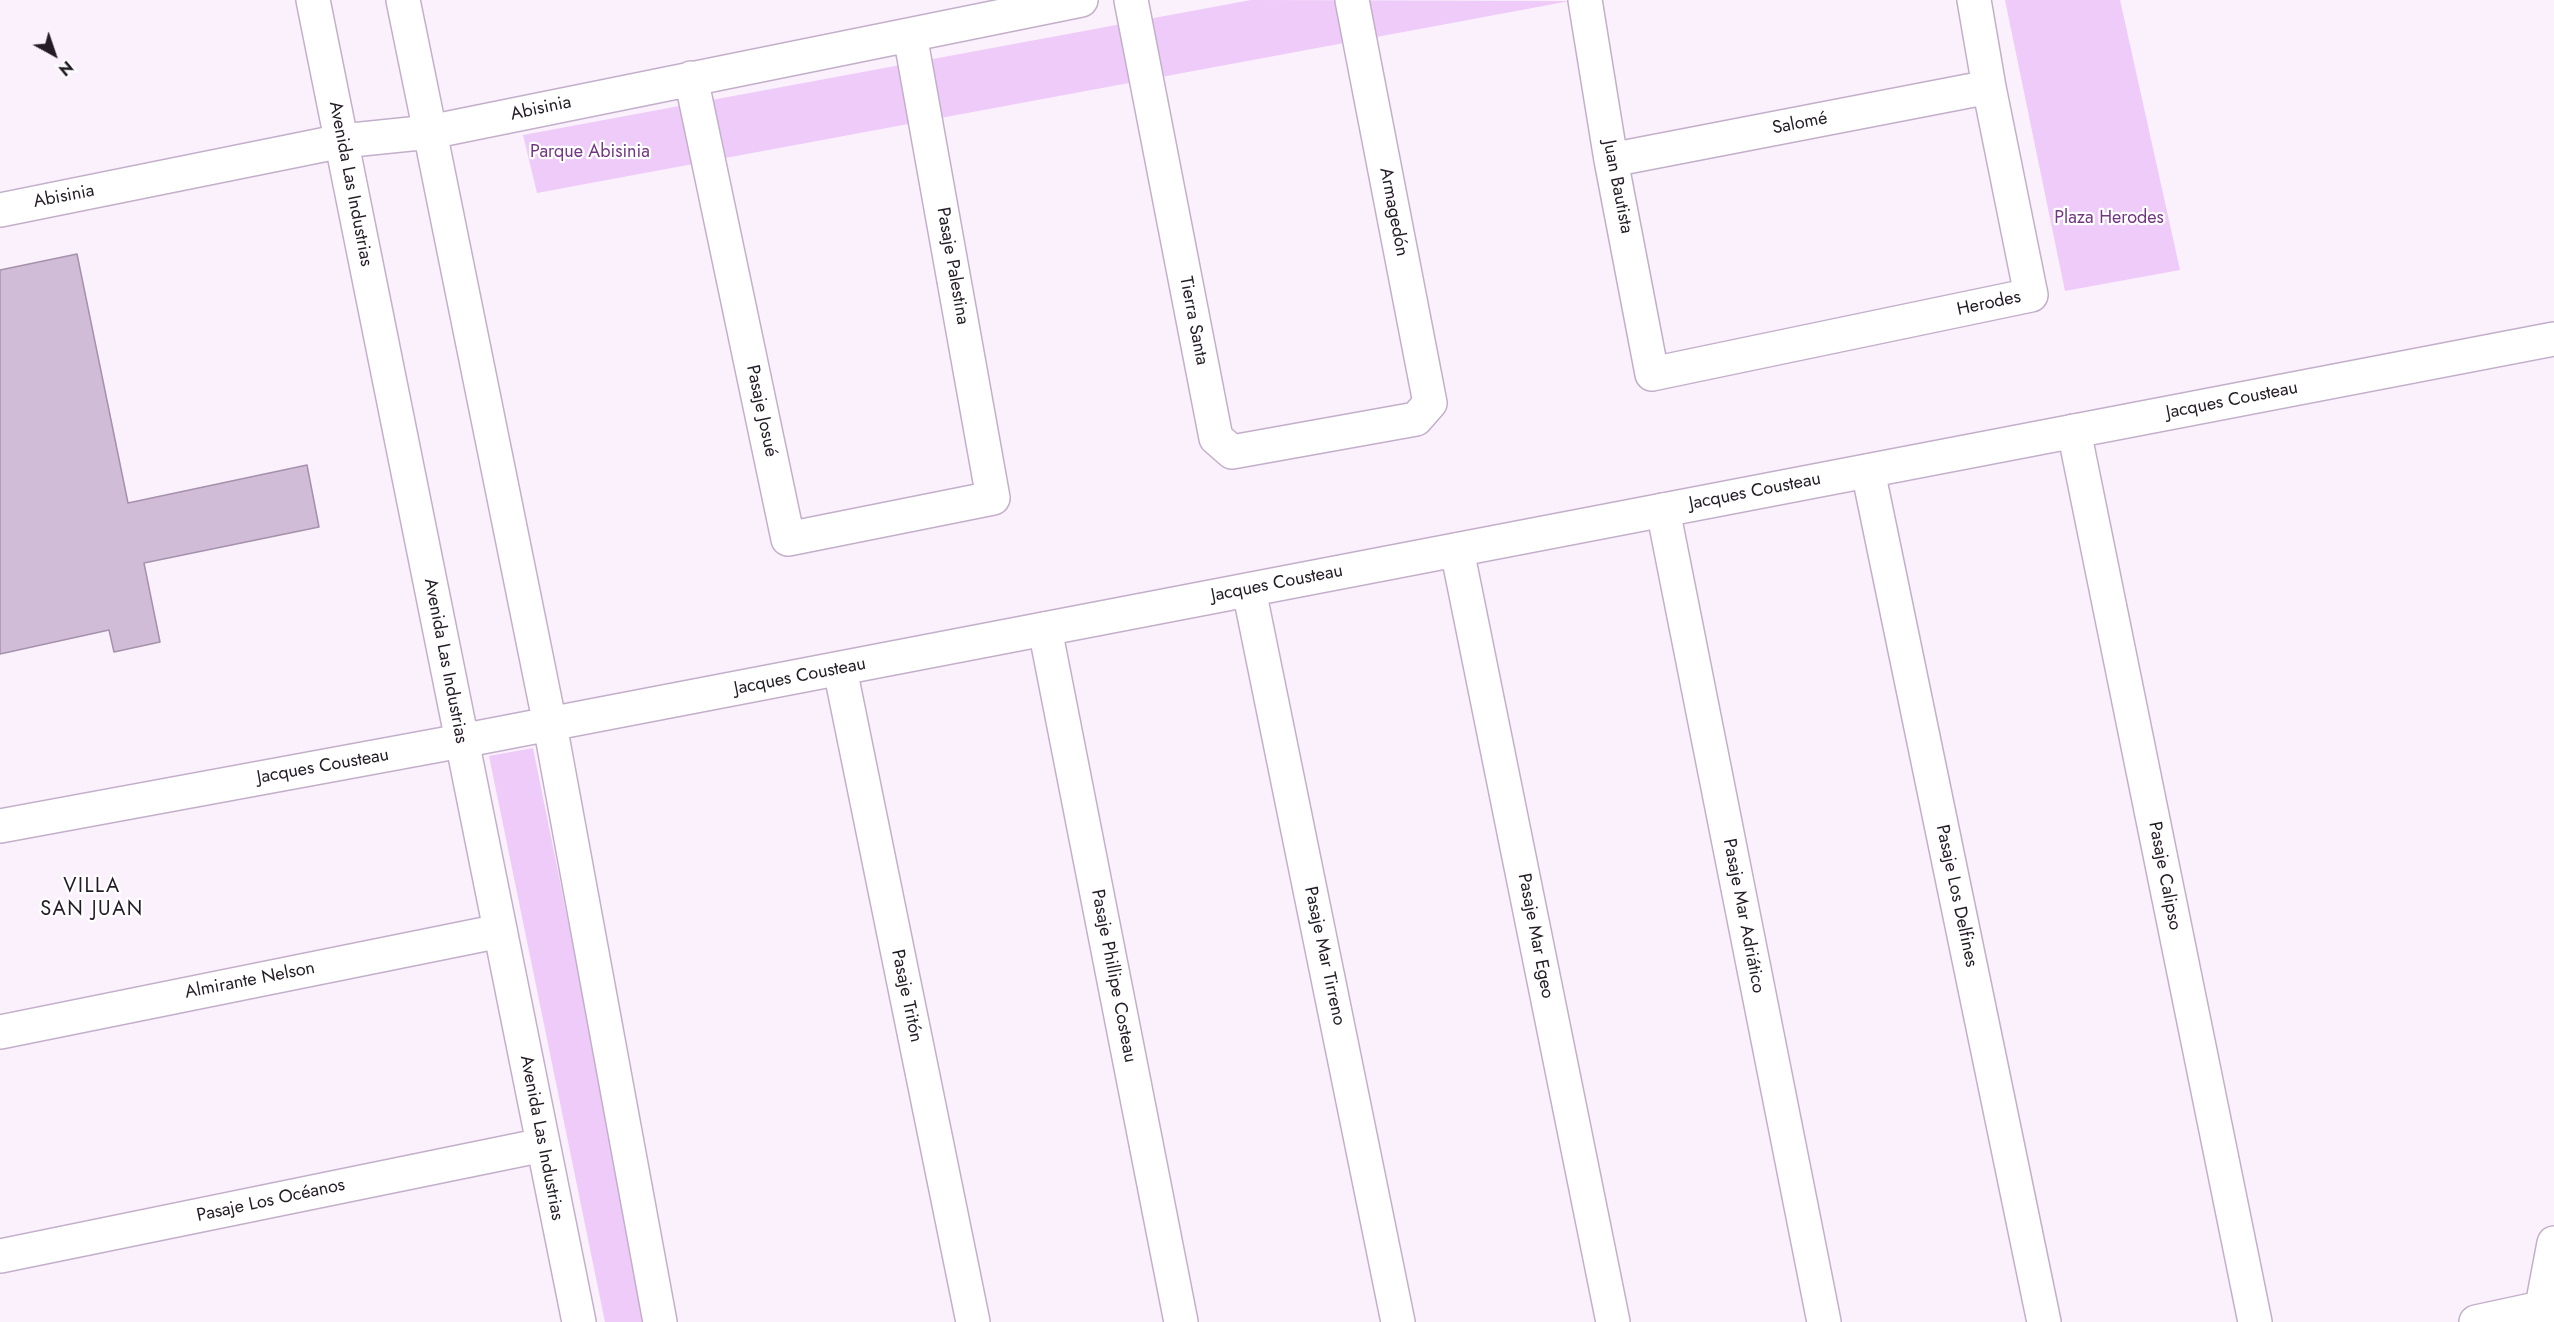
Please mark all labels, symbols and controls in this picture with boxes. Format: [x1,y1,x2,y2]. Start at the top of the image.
north arrow [24,24,84,84]
text: N [54,55,78,81]
street label: Abisinia [509,92,573,126]
street label: Avenida Las Industrias [323,100,377,268]
street label: Salomé [1771,108,1829,140]
street label: Juan Bautista [1597,138,1637,236]
park label: Parque Abisinia [530,142,650,164]
street label: Armagedón [1374,166,1412,258]
street label: Abisinia [32,181,96,213]
street label: Pasaje Palestina [931,206,973,326]
park label: Plaza Herodes [2054,208,2164,230]
street label: Tierra Santa [1174,275,1212,367]
street label: Herodes [1955,287,2023,321]
street label: Pasaje Josué [741,363,781,459]
street label: Jacques Cousteau [2164,378,2300,424]
street label: Jacques Cousteau [1687,469,1823,515]
street label: Jacques Cousteau [1209,561,1345,607]
street label: Avenida Las Industrias [418,577,472,745]
street label: Jacques Cousteau [732,654,868,700]
street label: Jacques Cousteau [255,745,391,789]
street label: Pasaje Calipso [2143,820,2185,932]
street label: Pasaje Los Delfines [1930,823,1982,969]
street label: Pasaje Mar Adriático [1717,837,1769,995]
street label: Pasaje Mar Egeo [1512,872,1558,1000]
district label: VILLA SAN JUAN [40,875,144,922]
street label: Pasaje Mar Tirreno [1299,885,1349,1027]
street label: Pasaje Phillipe Costeau [1086,888,1140,1064]
street label: Pasaje Tritón [886,948,926,1044]
street label: Almirante Nelson [183,958,317,1004]
street label: Avenida Las Industrias [514,1054,568,1222]
street label: Pasaje Los Océanos [195,1175,347,1227]

